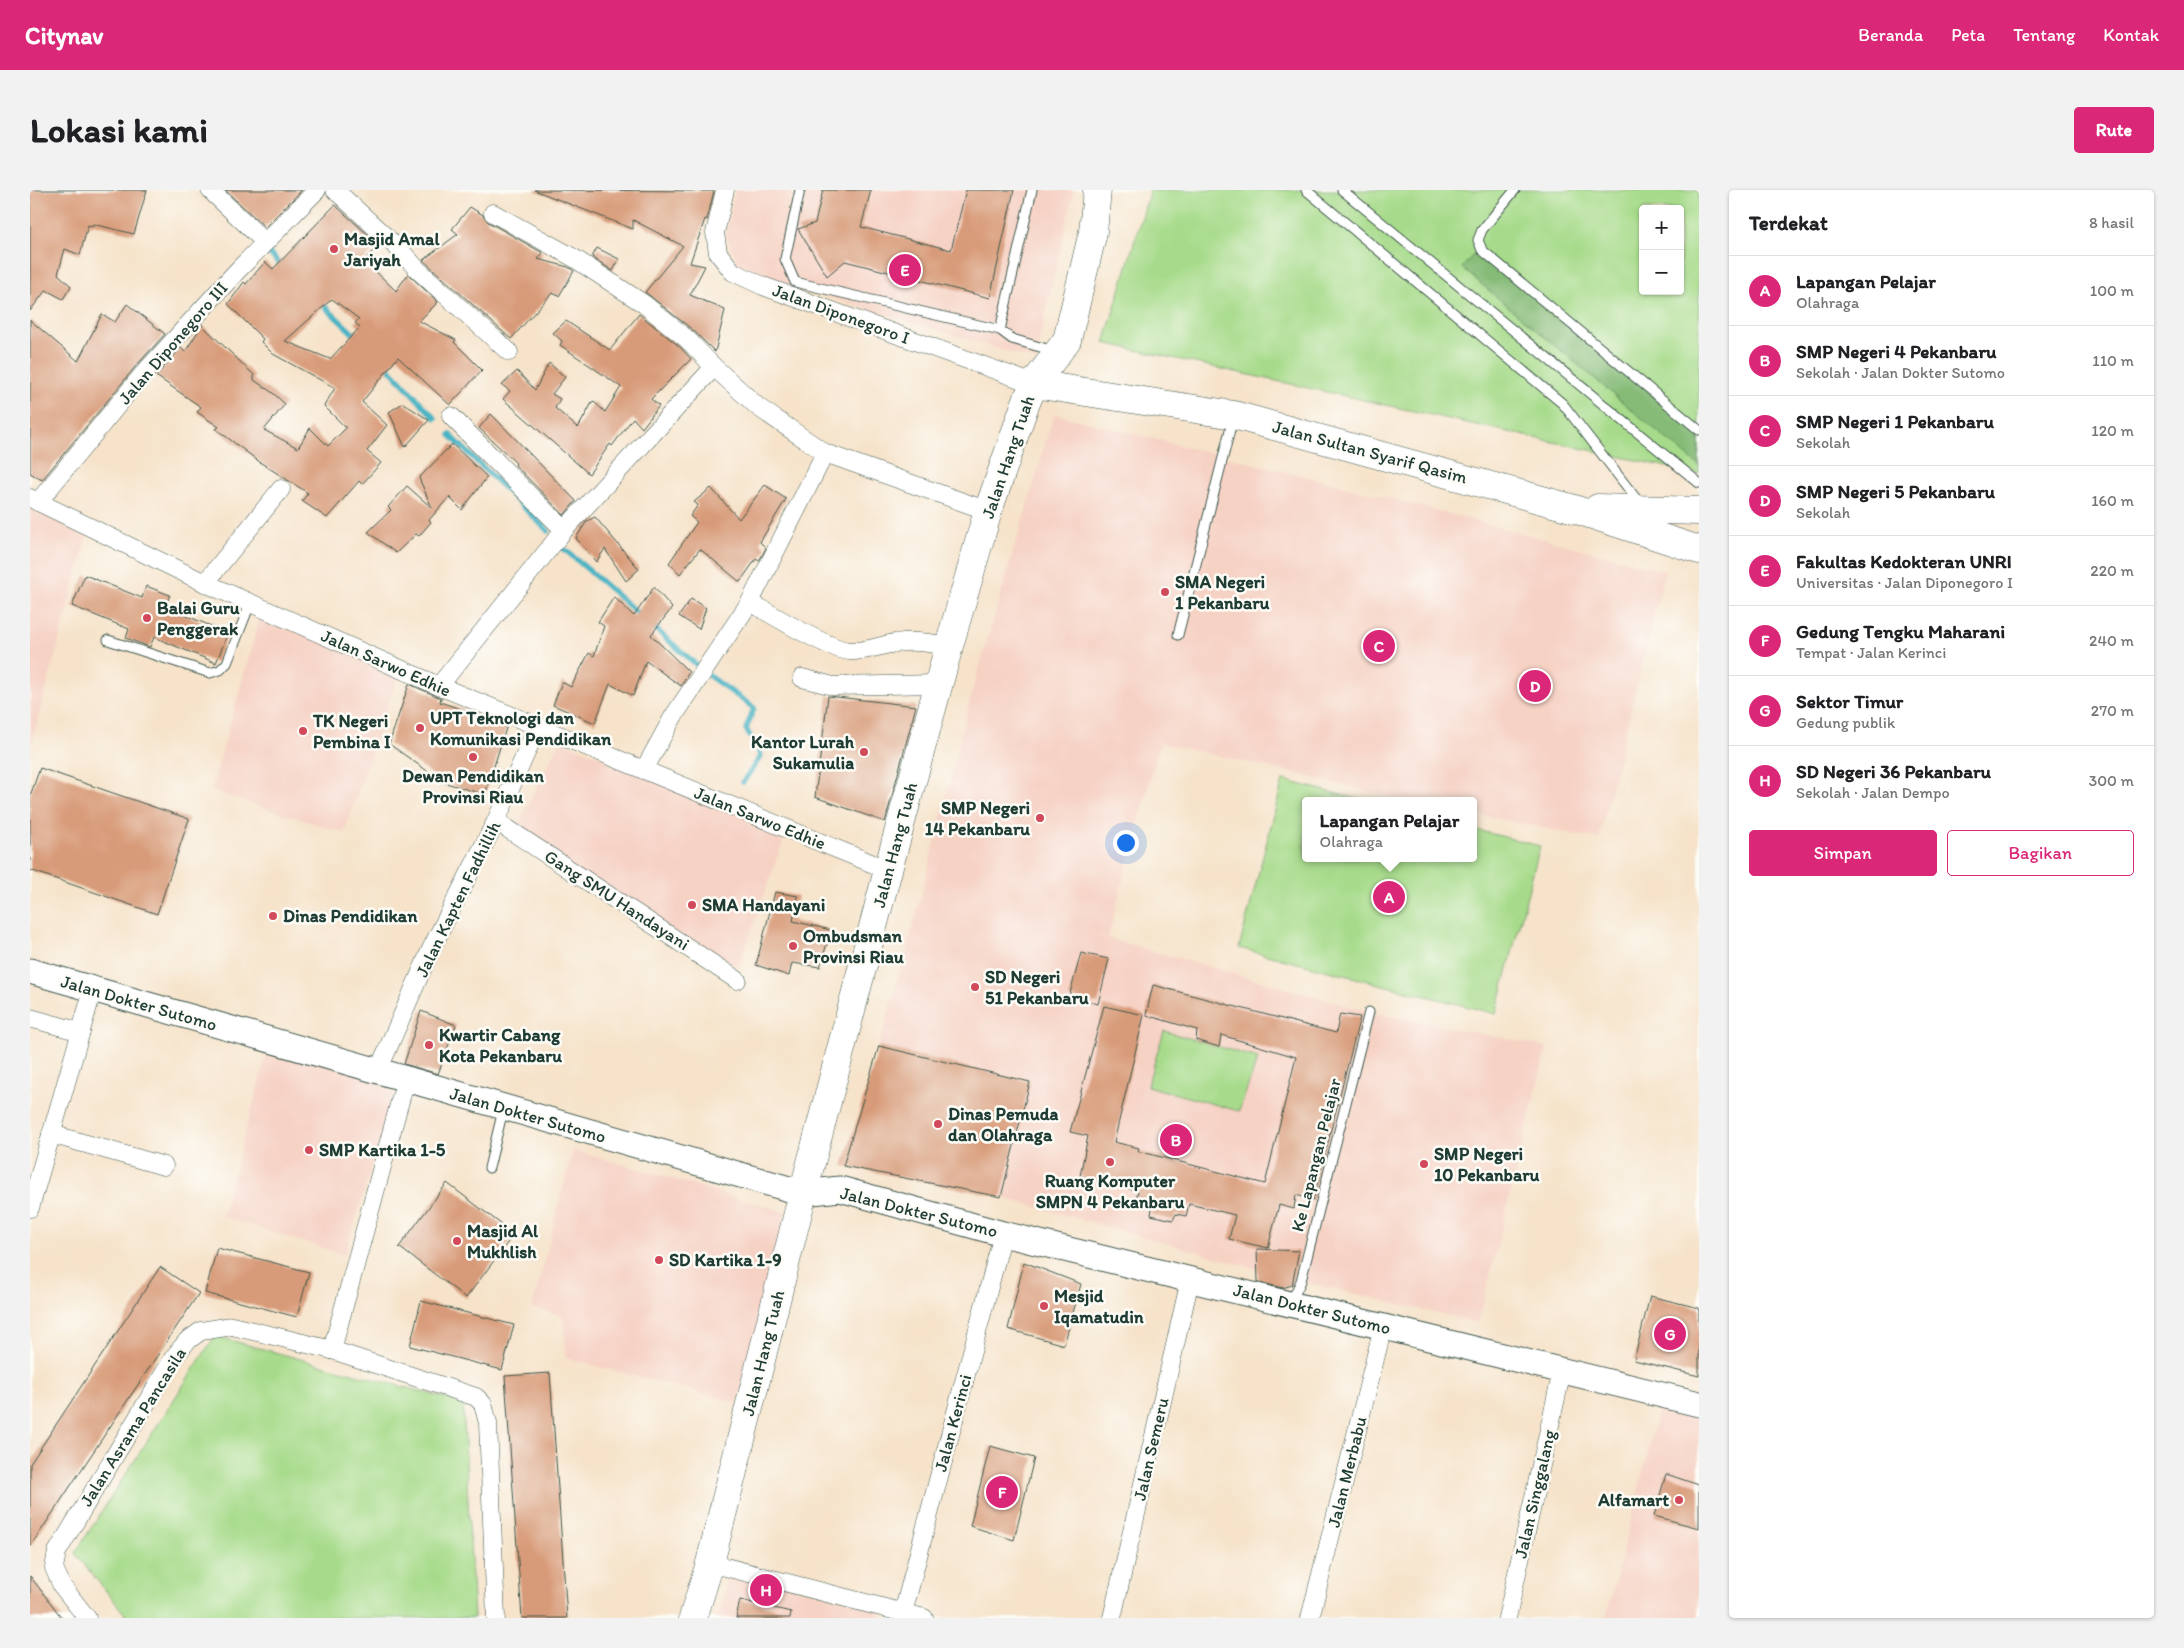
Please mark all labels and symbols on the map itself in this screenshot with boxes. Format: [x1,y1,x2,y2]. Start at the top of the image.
place label: Masjid Amal Jariyah [343,228,440,271]
marker: Masjid Amal Jariyah [328,243,340,255]
pin: E [889,251,921,289]
street label: Jalan Diponegoro III [114,277,232,409]
street label: Jalan Diponegoro I [769,279,913,349]
street label: Jalan Hang Tuah [977,393,1039,521]
street label: Jalan Sultan Syarif Qasim [1270,415,1470,489]
place label: SMA Negeri 1 Pekanbaru [1175,571,1269,614]
marker: SMA Negeri 1 Pekanbaru [1159,586,1171,598]
place label: Balai Guru Penggerak [157,597,240,640]
marker: Balai Guru Penggerak [141,612,153,624]
street label: Jalan Sarwo Edhie [318,624,454,702]
pin: C [1363,627,1395,665]
pin: D [1519,667,1551,705]
place label: UPT Teknologi dan Komunikasi Pendidikan [430,707,612,750]
place label: TK Negeri Pembina I [312,710,391,753]
marker: UPT Teknologi dan Komunikasi Pendidikan [414,722,426,734]
marker: TK Negeri Pembina I [297,725,309,737]
place label: Kantor Lurah Sukamulia [751,731,855,774]
marker: Kantor Lurah Sukamulia [858,746,870,758]
marker: Dewan Pendidikan Provinsi Riau [467,751,479,763]
place label: Dewan Pendidikan Provinsi Riau [402,765,545,808]
street label: Jalan Hang Tuah [868,780,922,910]
street label: Jalan Sarwo Edhie [691,782,829,854]
place label: SMP Negeri 14 Pekanbaru [925,797,1030,840]
marker: SMP Negeri 14 Pekanbaru [1034,812,1046,824]
street label: Jalan Kapten Fadhillih [411,817,506,981]
your location [1113,830,1139,856]
street label: Gang SMU Handayani [540,845,694,955]
pin: A [1373,878,1405,916]
place label: SMA Handayani [702,894,825,916]
marker: SMA Handayani [686,899,698,911]
place label: Dinas Pendidikan [283,905,418,927]
marker: Dinas Pendidikan [267,910,279,922]
place label: Ombudsman Provinsi Riau [803,925,905,968]
marker: Ombudsman Provinsi Riau [787,940,799,952]
place label: SD Negeri 51 Pekanbaru [985,966,1089,1009]
street label: Jalan Dokter Sutomo [58,970,220,1036]
marker: SD Negeri 51 Pekanbaru [969,981,981,993]
place label: Kwartir Cabang Kota Pekanbaru [439,1024,563,1067]
marker: Kwartir Cabang Kota Pekanbaru [423,1039,435,1051]
street label: Ke Lapangan Pelajar [1286,1075,1346,1234]
street label: Jalan Dokter Sutomo [447,1082,609,1148]
place label: Dinas Pemuda dan Olahraga [948,1103,1059,1146]
marker: Dinas Pemuda dan Olahraga [932,1118,944,1130]
pin: B [1160,1121,1192,1159]
place label: SMP Kartika 1-5 [319,1139,446,1161]
place label: SMP Negeri 10 Pekanbaru [1434,1143,1539,1186]
marker: SMP Kartika 1-5 [303,1144,315,1156]
marker: Ruang Komputer SMPN 4 Pekanbaru [1104,1156,1116,1168]
marker: SMP Negeri 10 Pekanbaru [1418,1158,1430,1170]
place label: Ruang Komputer SMPN 4 Pekanbaru [1036,1170,1184,1213]
street label: Jalan Dokter Sutomo [838,1182,1000,1242]
place label: Masjid Al Mukhlish [467,1220,539,1263]
marker: Masjid Al Mukhlish [451,1235,463,1247]
place label: SD Kartika 1-9 [669,1249,782,1271]
marker: SD Kartika 1-9 [653,1254,665,1266]
street label: Jalan Dokter Sutomo [1231,1279,1393,1339]
place label: Mesjid Iqamatudin [1054,1285,1144,1328]
street label: Jalan Hang Tuah [737,1288,789,1418]
marker: Mesjid Iqamatudin [1038,1300,1050,1312]
pin: G [1654,1315,1686,1353]
street label: Jalan Asrama Pancasila [75,1343,191,1510]
street label: Jalan Kerinci [929,1372,977,1474]
street label: Jalan Semeru [1128,1395,1174,1503]
street label: Jalan Merbabu [1323,1414,1371,1530]
street label: Jalan Singgalang [1510,1427,1561,1560]
pin: F [986,1473,1018,1511]
place label: Alfamart [1597,1489,1669,1511]
marker: Alfamart [1673,1494,1685,1506]
pin: H [750,1571,782,1609]

